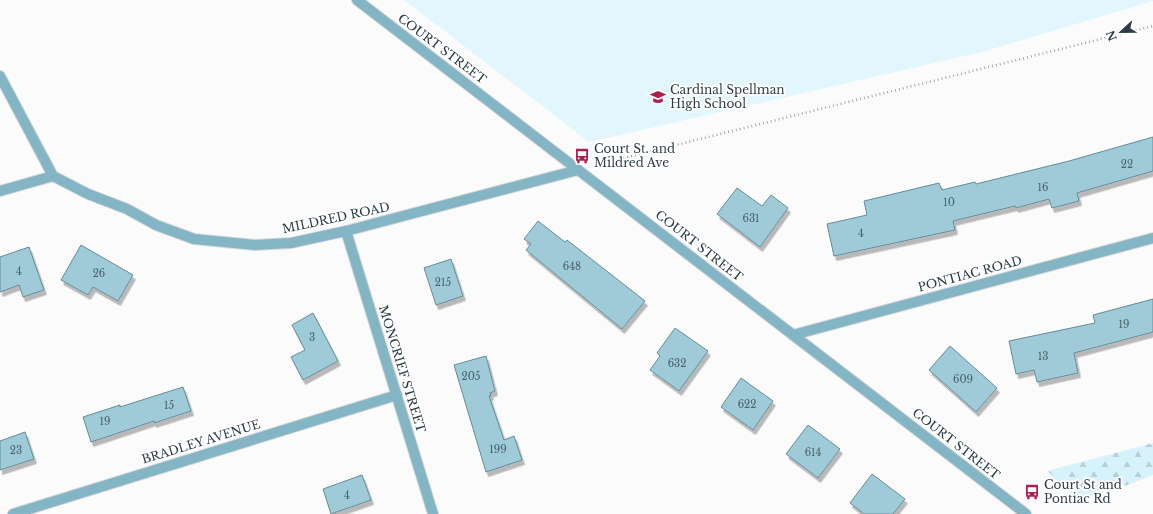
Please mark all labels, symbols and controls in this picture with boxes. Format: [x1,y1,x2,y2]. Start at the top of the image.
street label: COURT STREET [395,10,490,87]
north arrow [1101,12,1141,52]
text: N [1103,28,1120,43]
place label: Cardinal Spellman High School [670,82,785,111]
school or university icon: Cardinal Spellman High School [649,88,667,106]
place label: Court St. and Mildred Ave [594,141,675,170]
bus stop icon: Court St. and Mildred Ave [573,147,591,165]
house number: 22 [1121,158,1133,171]
house number: 16 [1038,181,1048,194]
house number: 10 [943,196,955,209]
street label: MILDRED ROAD [281,199,391,236]
street label: COURT STREET [653,207,746,285]
house number: 631 [742,212,760,225]
house number: 4 [858,227,864,240]
street label: PONTIAC ROAD [916,252,1024,295]
house number: 648 [563,260,581,273]
house number: 4 [16,265,22,278]
house number: 26 [93,267,105,280]
house number: 215 [435,276,451,289]
street label: MONCRIEF STREET [376,303,429,435]
house number: 19 [1119,318,1129,331]
house number: 3 [309,331,315,344]
house number: 13 [1038,350,1048,363]
house number: 632 [668,357,686,370]
house number: 205 [462,370,481,383]
house number: 609 [953,373,973,386]
house number: 622 [738,398,756,411]
house number: 15 [164,399,174,412]
street label: COURT STREET [910,405,1003,483]
house number: 19 [100,415,110,428]
street label: BRADLEY AVENUE [140,416,262,467]
house number: 199 [489,443,507,456]
house number: 23 [10,444,22,457]
house number: 614 [805,446,822,459]
place label: Court St and Pontiac Rd [1044,477,1122,506]
bus stop icon: Court St and Pontiac Rd [1023,483,1041,501]
house number: 4 [344,489,350,502]

